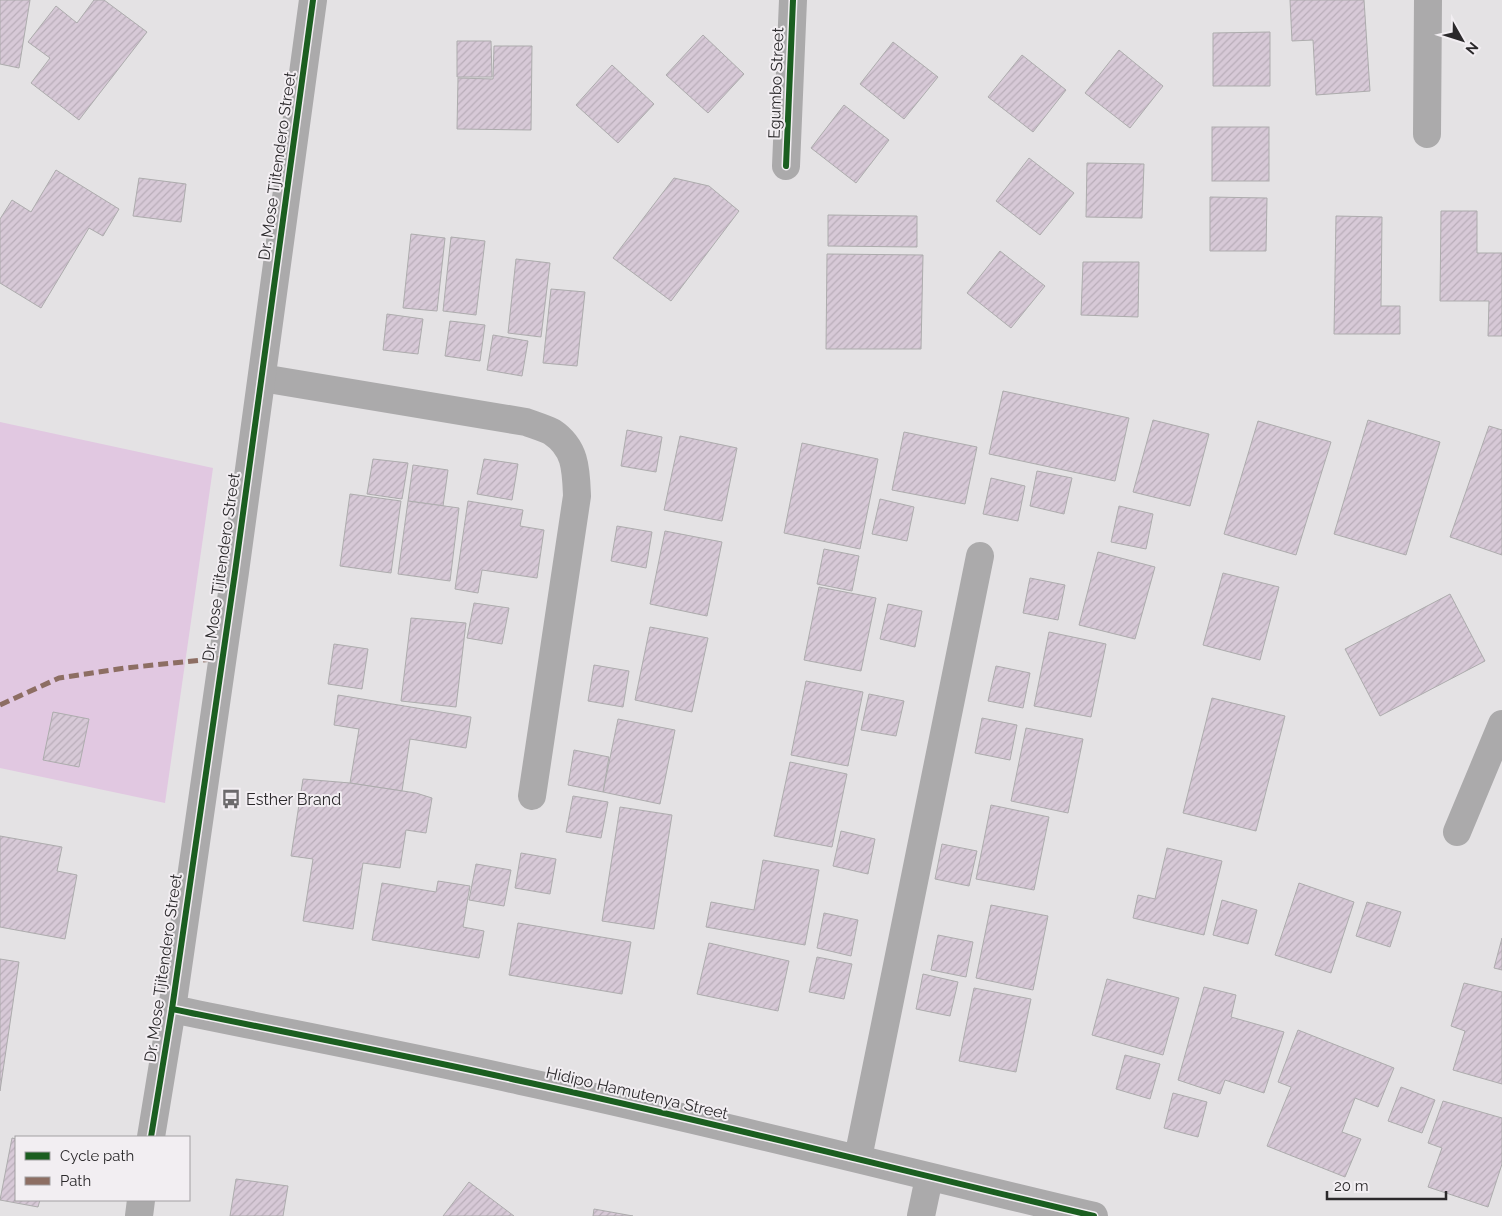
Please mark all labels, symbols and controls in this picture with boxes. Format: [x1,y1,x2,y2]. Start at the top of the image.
north arrow [1437,15,1487,65]
street label: Egumbo Street [765,26,787,139]
text: N [1463,39,1482,57]
street label: Dr. Mose Tjitendero Street [254,70,300,261]
street label: Dr. Mose Tjitendero Street [198,471,244,662]
bus stop icon: Esther Brand [220,788,242,810]
place label: Esther Brand [246,790,341,809]
street label: Dr. Mose Tjitendero Street [140,872,186,1063]
street label: Hidipo Hamutenya Street [544,1063,730,1123]
legend [15,1136,190,1201]
text: Cycle path [60,1147,134,1165]
scale bar [1327,1168,1446,1200]
text: Path [60,1172,91,1190]
text: 20 m [1334,1177,1369,1195]

